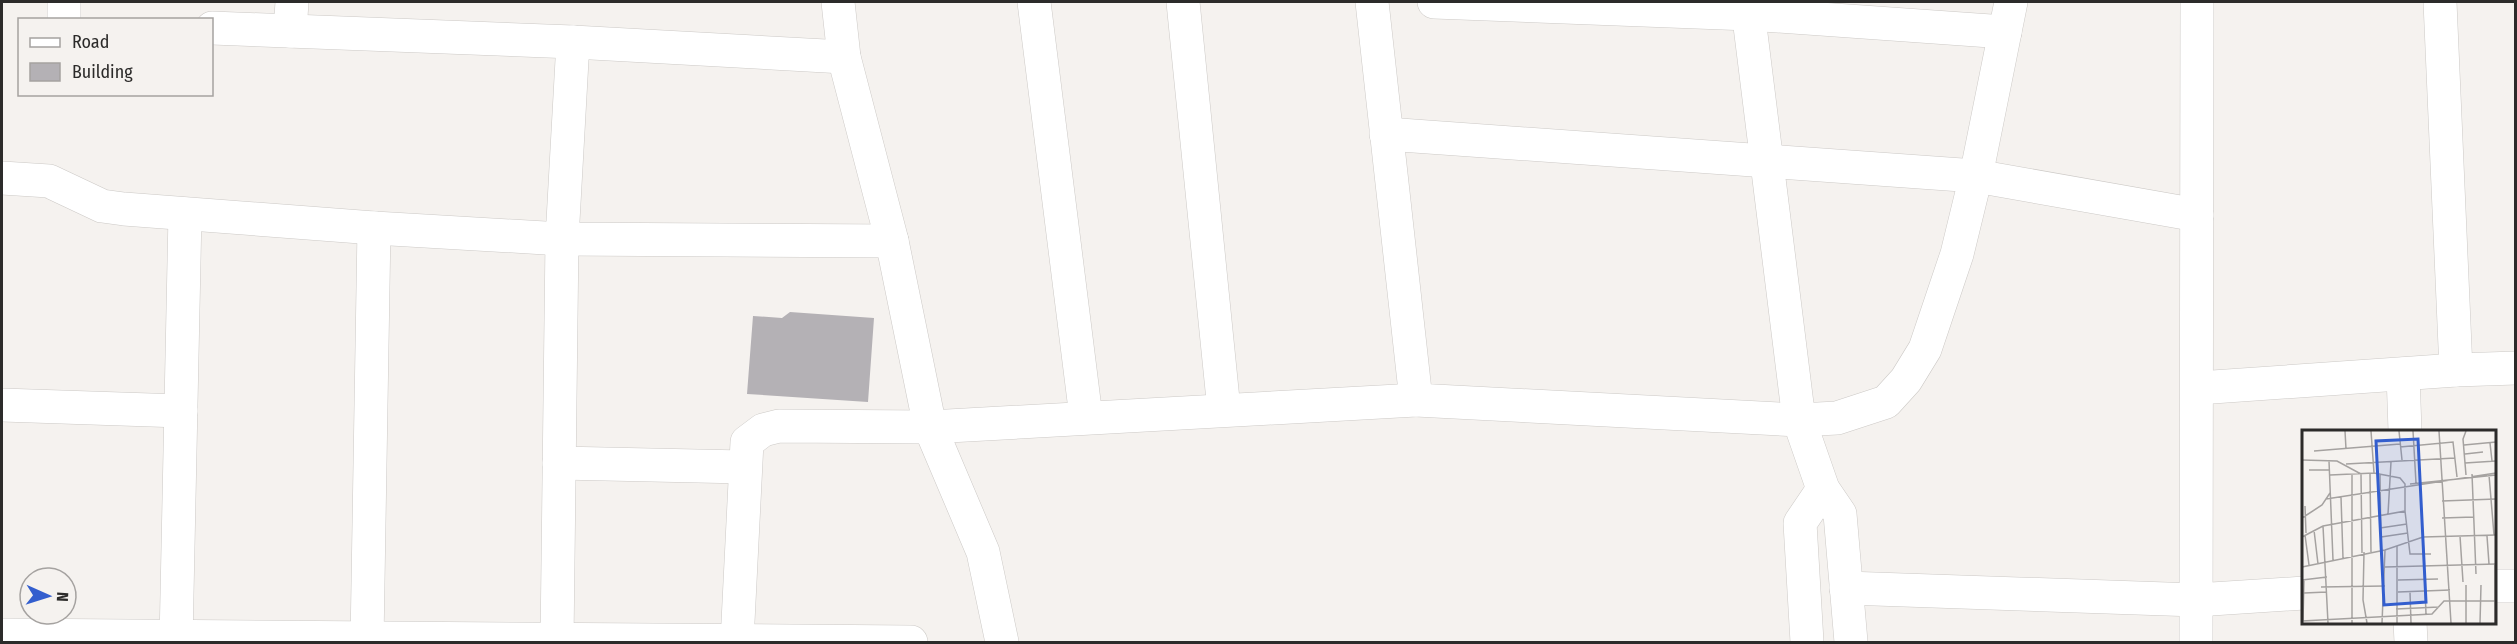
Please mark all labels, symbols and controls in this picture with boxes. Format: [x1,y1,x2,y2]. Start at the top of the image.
legend [18,18,213,96]
text: Road [72,31,109,53]
text: Building [72,61,133,83]
inset map [2302,430,2496,623]
north arrow [18,566,78,626]
text: N [53,591,72,602]

